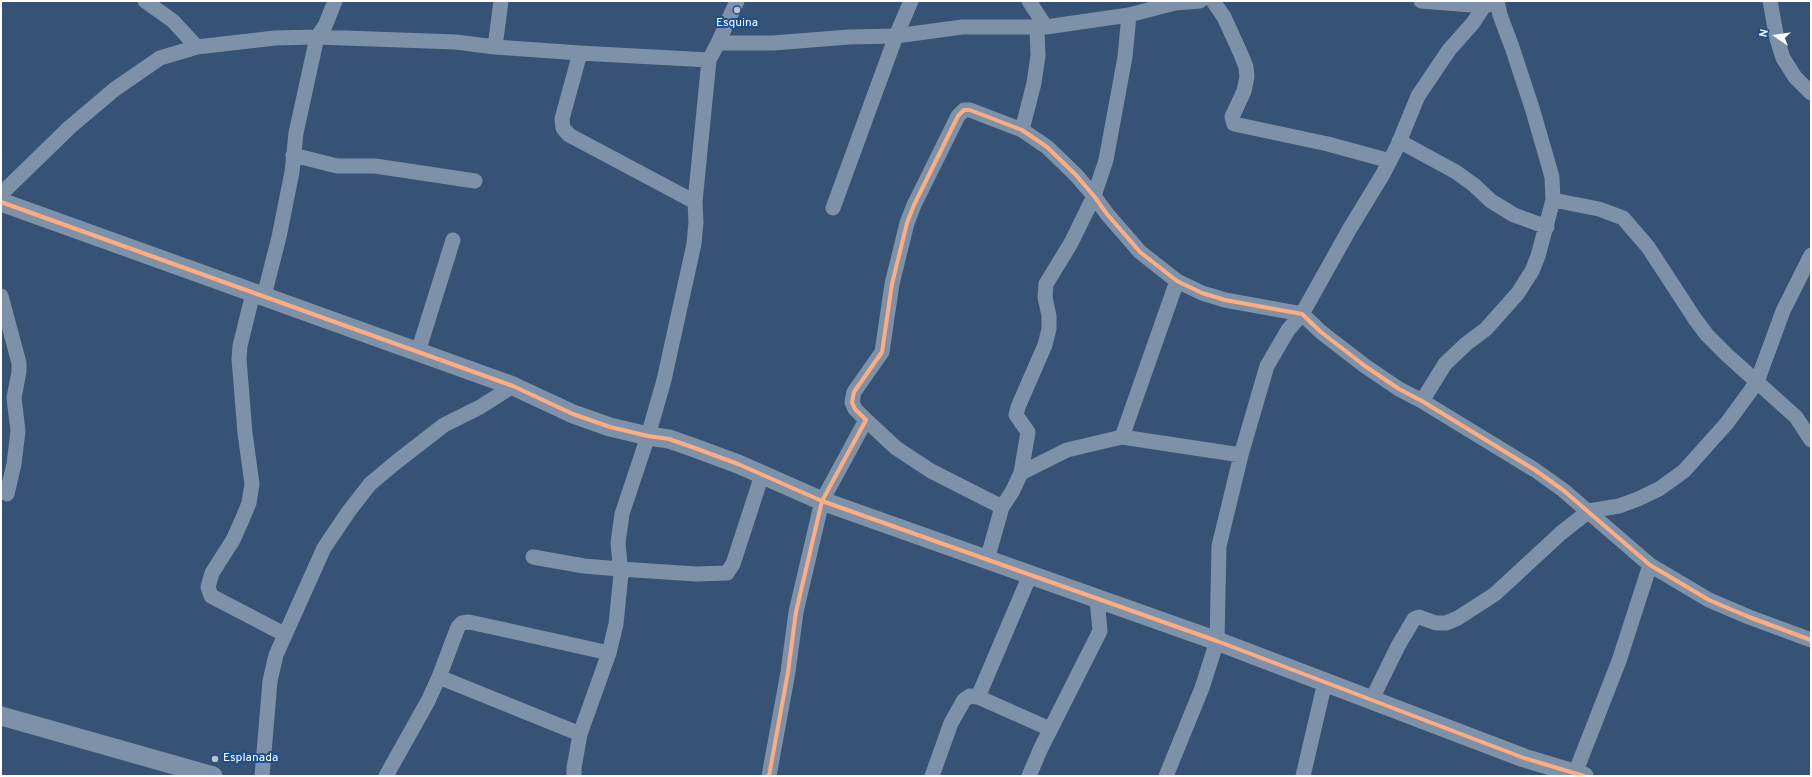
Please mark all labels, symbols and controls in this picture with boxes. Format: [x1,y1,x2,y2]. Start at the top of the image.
marker: Esquina [732,5,742,15]
north arrow [1756,16,1796,56]
place label: Esquina [716,17,758,31]
text: N [1757,28,1772,39]
place label: Esplanada [223,752,278,766]
marker: Esplanada [210,754,220,764]

